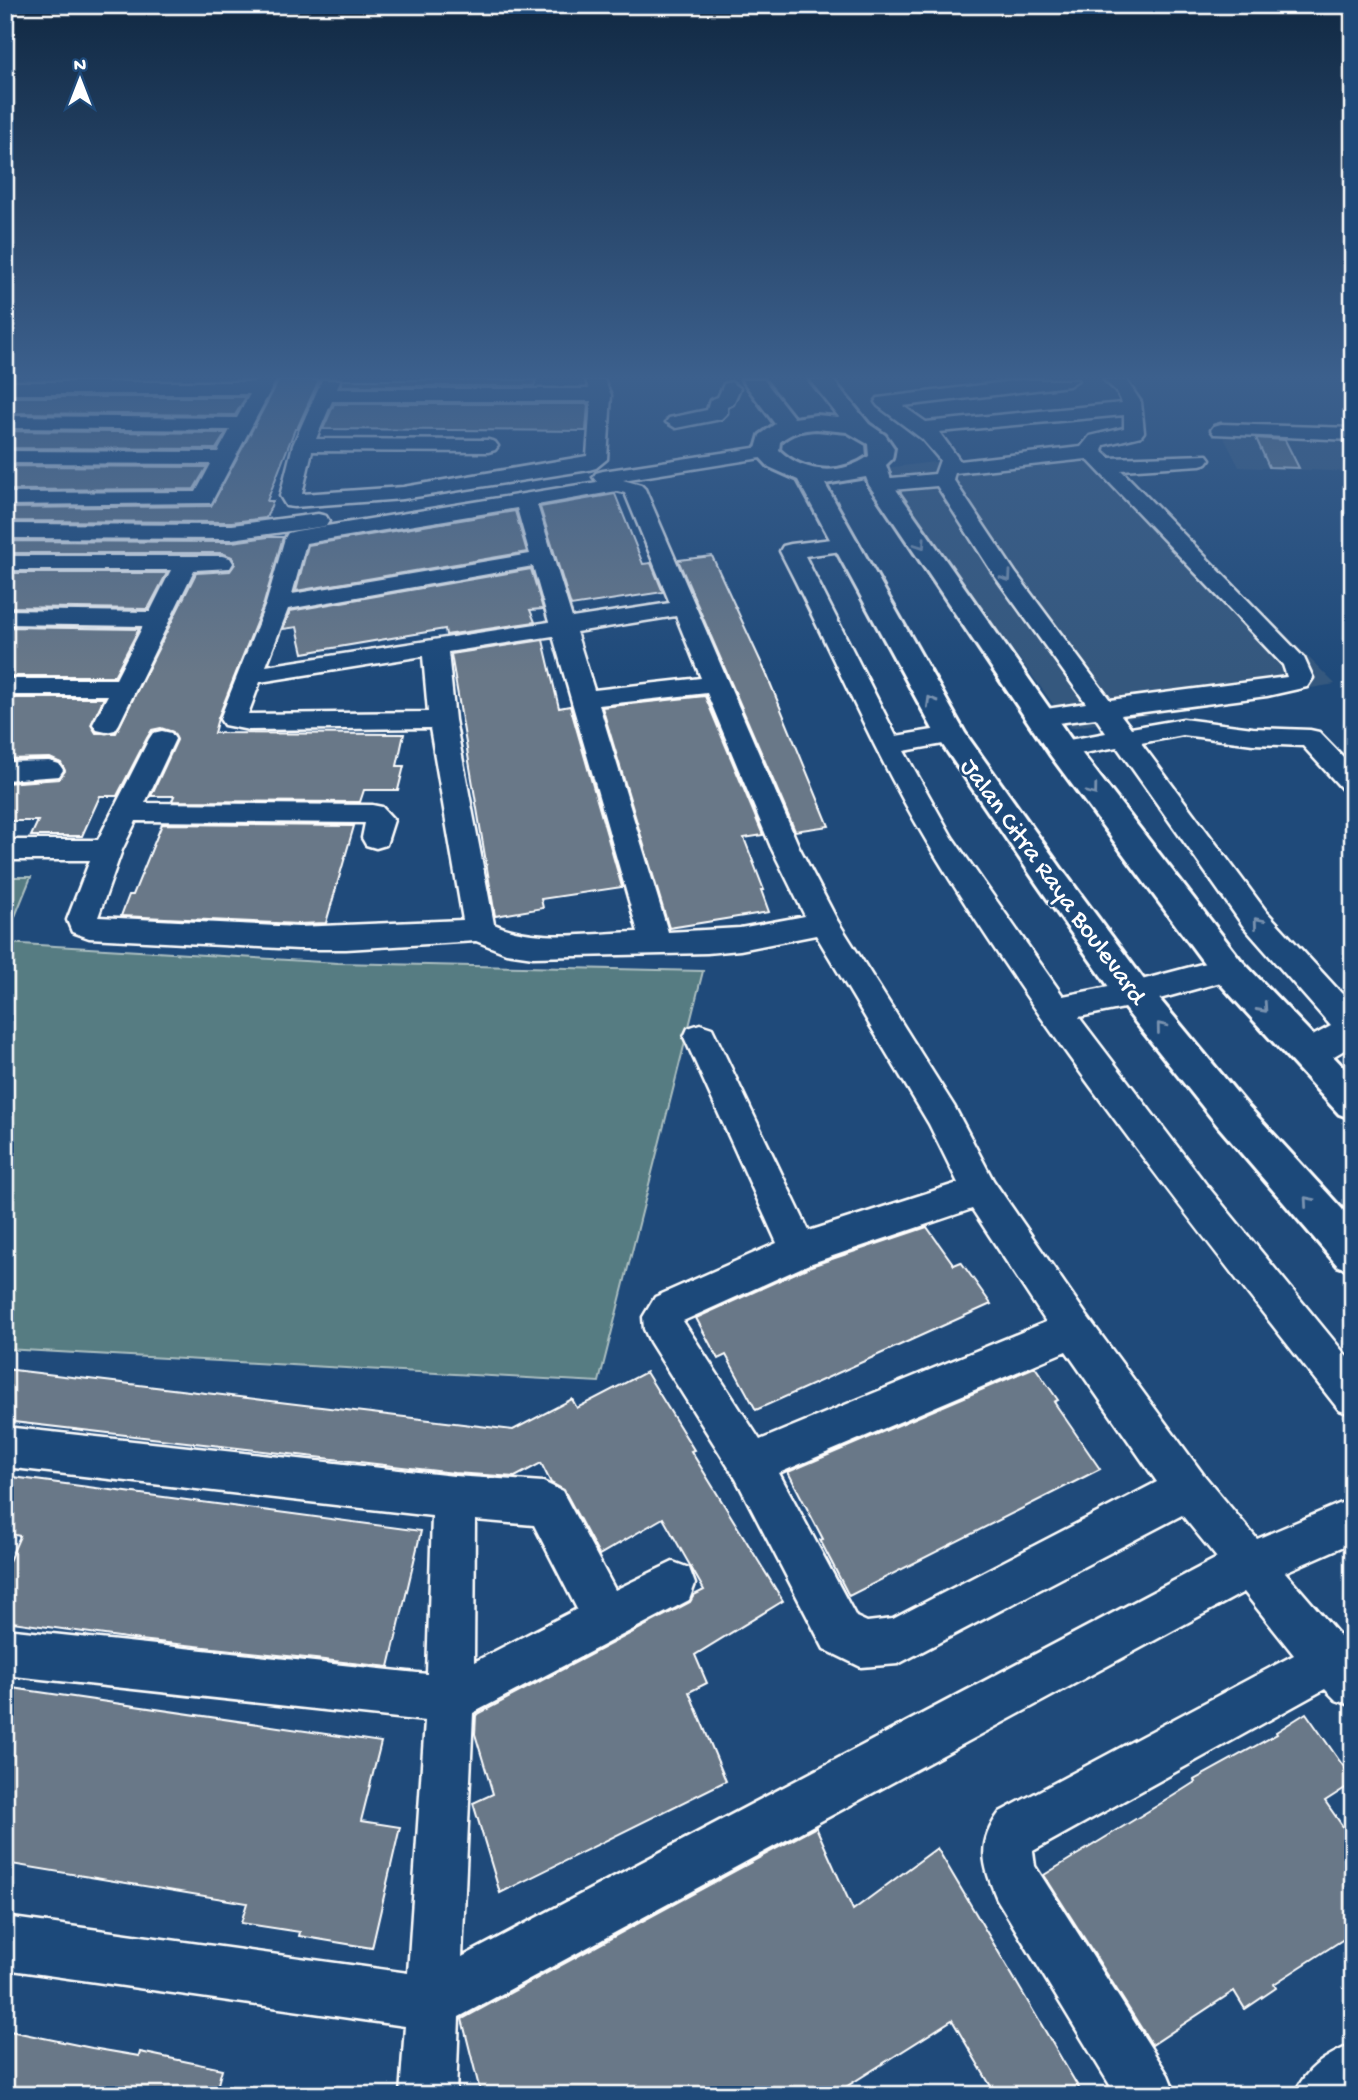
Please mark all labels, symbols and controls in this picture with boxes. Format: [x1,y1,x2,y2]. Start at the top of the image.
north arrow [46,46,116,116]
text: N [74,55,86,78]
one-way arrow [912,536,925,549]
one-way arrow [999,569,1011,582]
one-way arrow [926,696,939,708]
street label: Jalan Citra Raya Boulevard [952,753,1152,1013]
one-way arrow [1085,783,1097,795]
one-way arrow [1254,918,1267,930]
one-way arrow [1255,1000,1268,1013]
one-way arrow [1157,1022,1169,1035]
one-way arrow [1304,1196,1316,1209]

